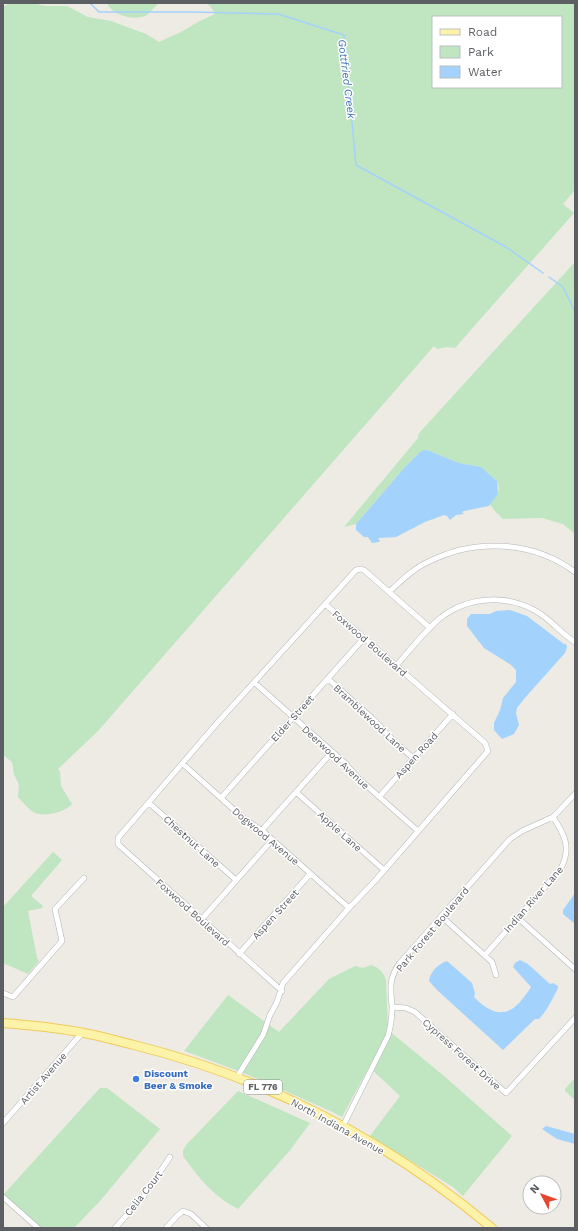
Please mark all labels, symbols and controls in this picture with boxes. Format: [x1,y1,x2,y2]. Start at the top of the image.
legend [432,16,562,88]
text: Road [468,25,497,39]
water label: Gottfried Creek [335,39,358,121]
text: Park [468,45,494,59]
text: Water [468,65,503,79]
street label: Foxwood Boulevard [330,608,409,679]
street label: Bramblewood Lane [331,682,408,755]
street label: Elder Street [269,692,317,744]
street label: Deerwood Avenue [300,723,372,791]
street label: Aspen Road [393,730,440,781]
street label: Dogwood Avenue [230,805,301,868]
street label: Apple Lane [316,809,364,854]
street label: Chestnut Lane [161,813,222,870]
street label: Indian River Lane [502,864,565,935]
street label: Foxwood Boulevard [154,877,232,948]
street label: Park Forest Boulevard [394,885,471,974]
street label: Aspen Street [250,886,301,942]
street label: Cypress Forest Drive [420,1017,503,1092]
street label: Artist Avenue [18,1050,69,1106]
place label: Discount Beer & Smoke [144,1068,213,1091]
marker: Discount Beer & Smoke [131,1074,141,1084]
road number: FL 776 [244,1080,282,1094]
street label: North Indiana Avenue [289,1096,386,1157]
street label: Celia Court [122,1168,165,1218]
north arrow [522,1175,562,1215]
text: N [527,1181,542,1196]

